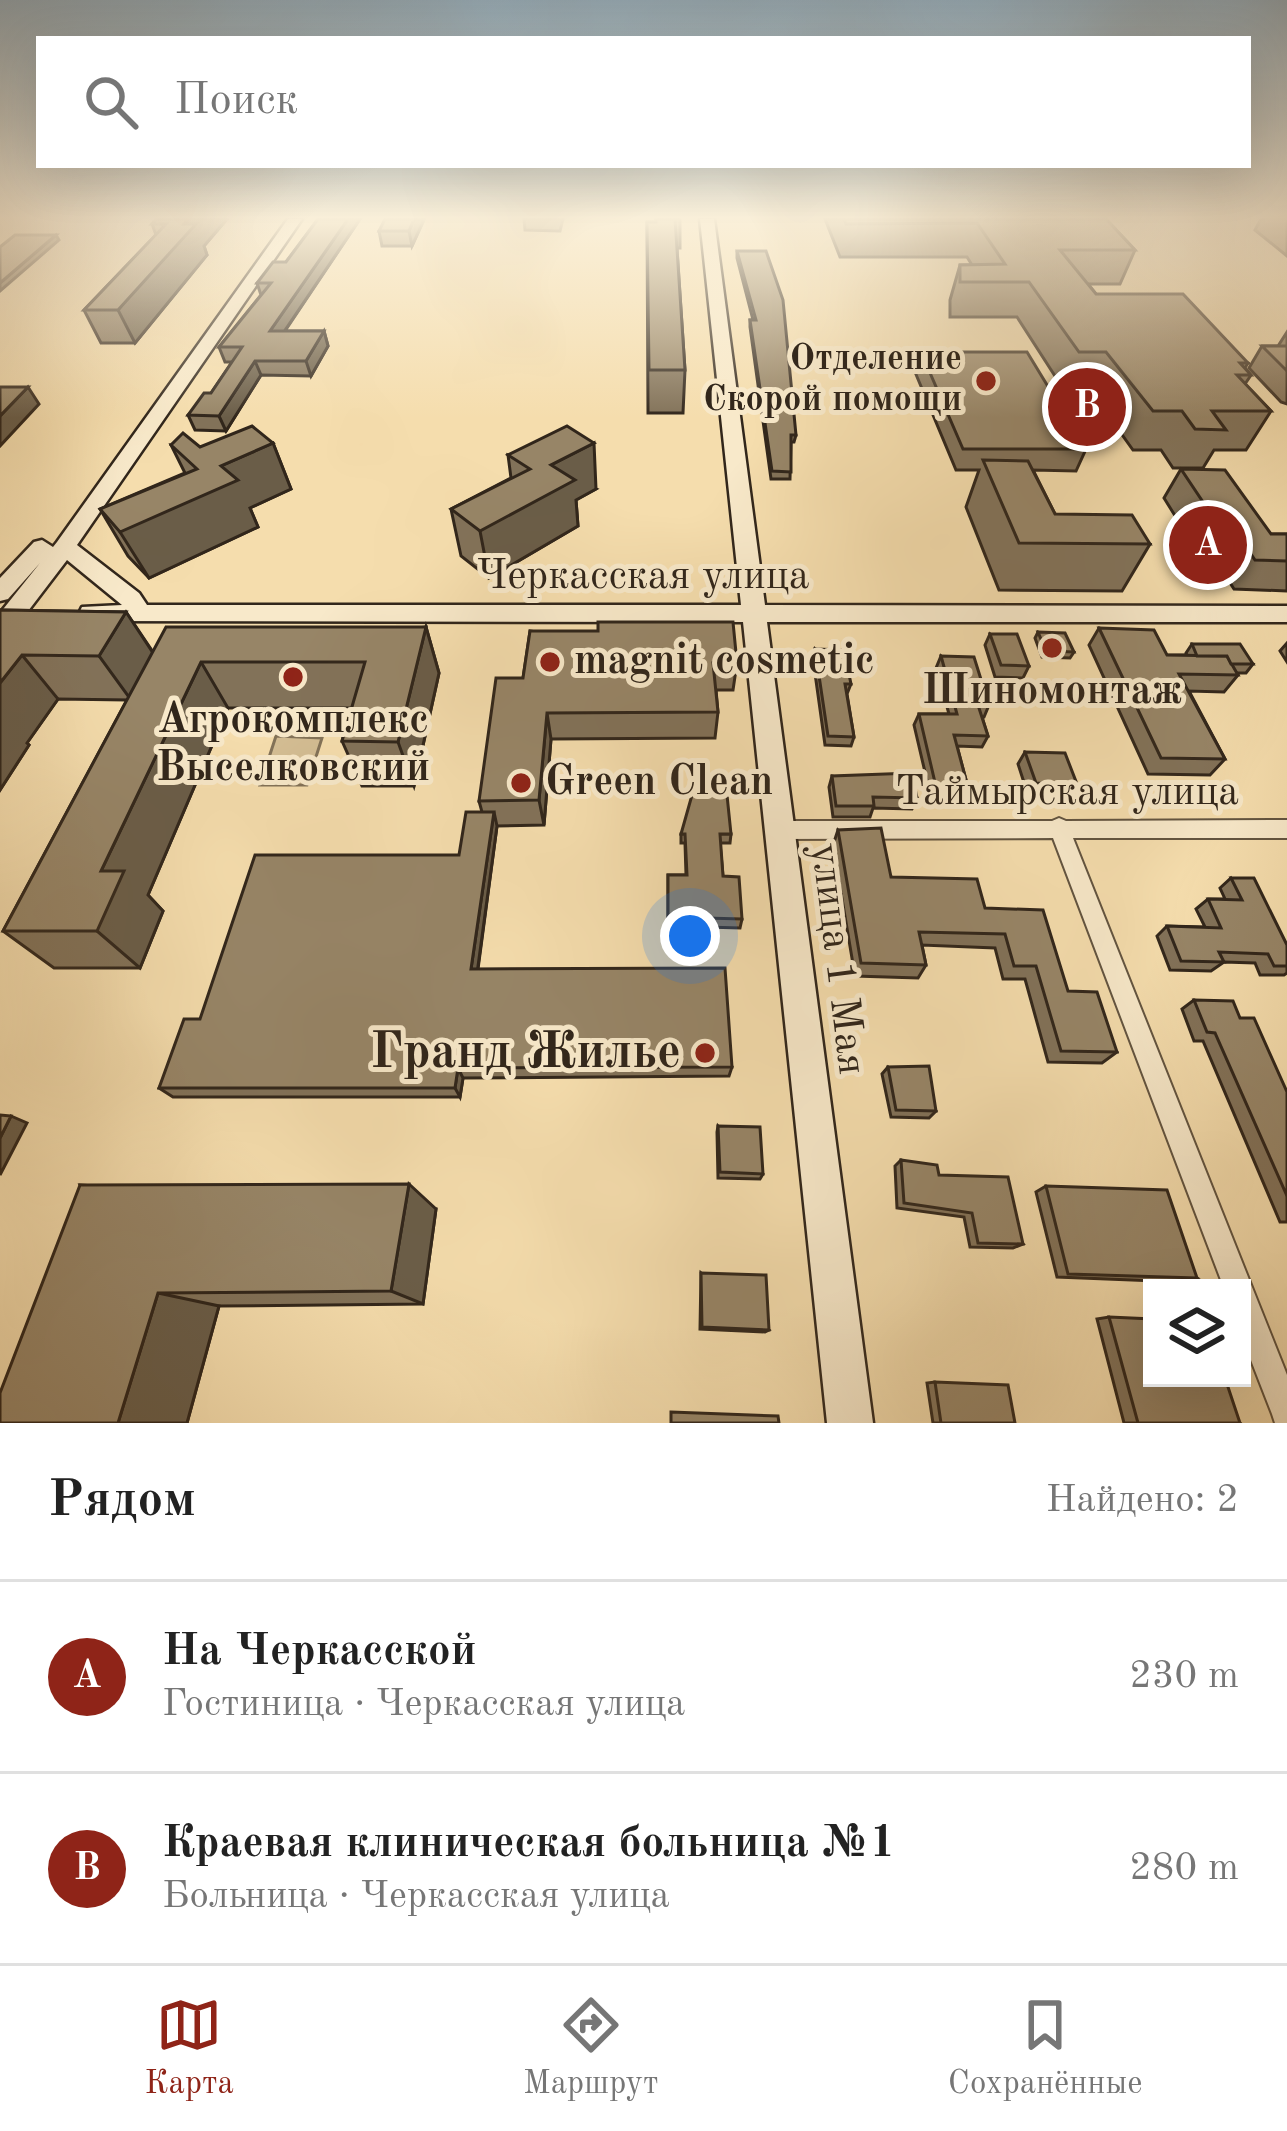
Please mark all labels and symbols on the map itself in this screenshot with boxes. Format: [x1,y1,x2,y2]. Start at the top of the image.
place label: Отделение Скорой помощи [703,342,962,419]
pin: B [1048,362,1126,452]
marker: Отделение Скорой помощи [973,368,999,394]
pin: A [1169,500,1247,590]
street label: Черкасская улица [476,556,810,598]
marker: Шиномонтаж [1039,635,1065,661]
place label: magnit cosmetic [574,641,875,683]
marker: magnit cosmetic [537,649,563,675]
marker: Агрокомплекс Выселковский [280,664,306,690]
place label: Шиномонтаж [922,671,1182,713]
place label: Агрокомплекс Выселковский [156,700,430,790]
place label: Green Clean [545,762,773,804]
marker: Green Clean [508,770,534,796]
street label: Таймырская улица [895,772,1239,814]
street label: улица 1 Мая [802,841,872,1077]
your location [660,906,720,966]
place label: Гранд Жилье [370,1028,681,1079]
marker: Гранд Жилье [692,1040,718,1066]

